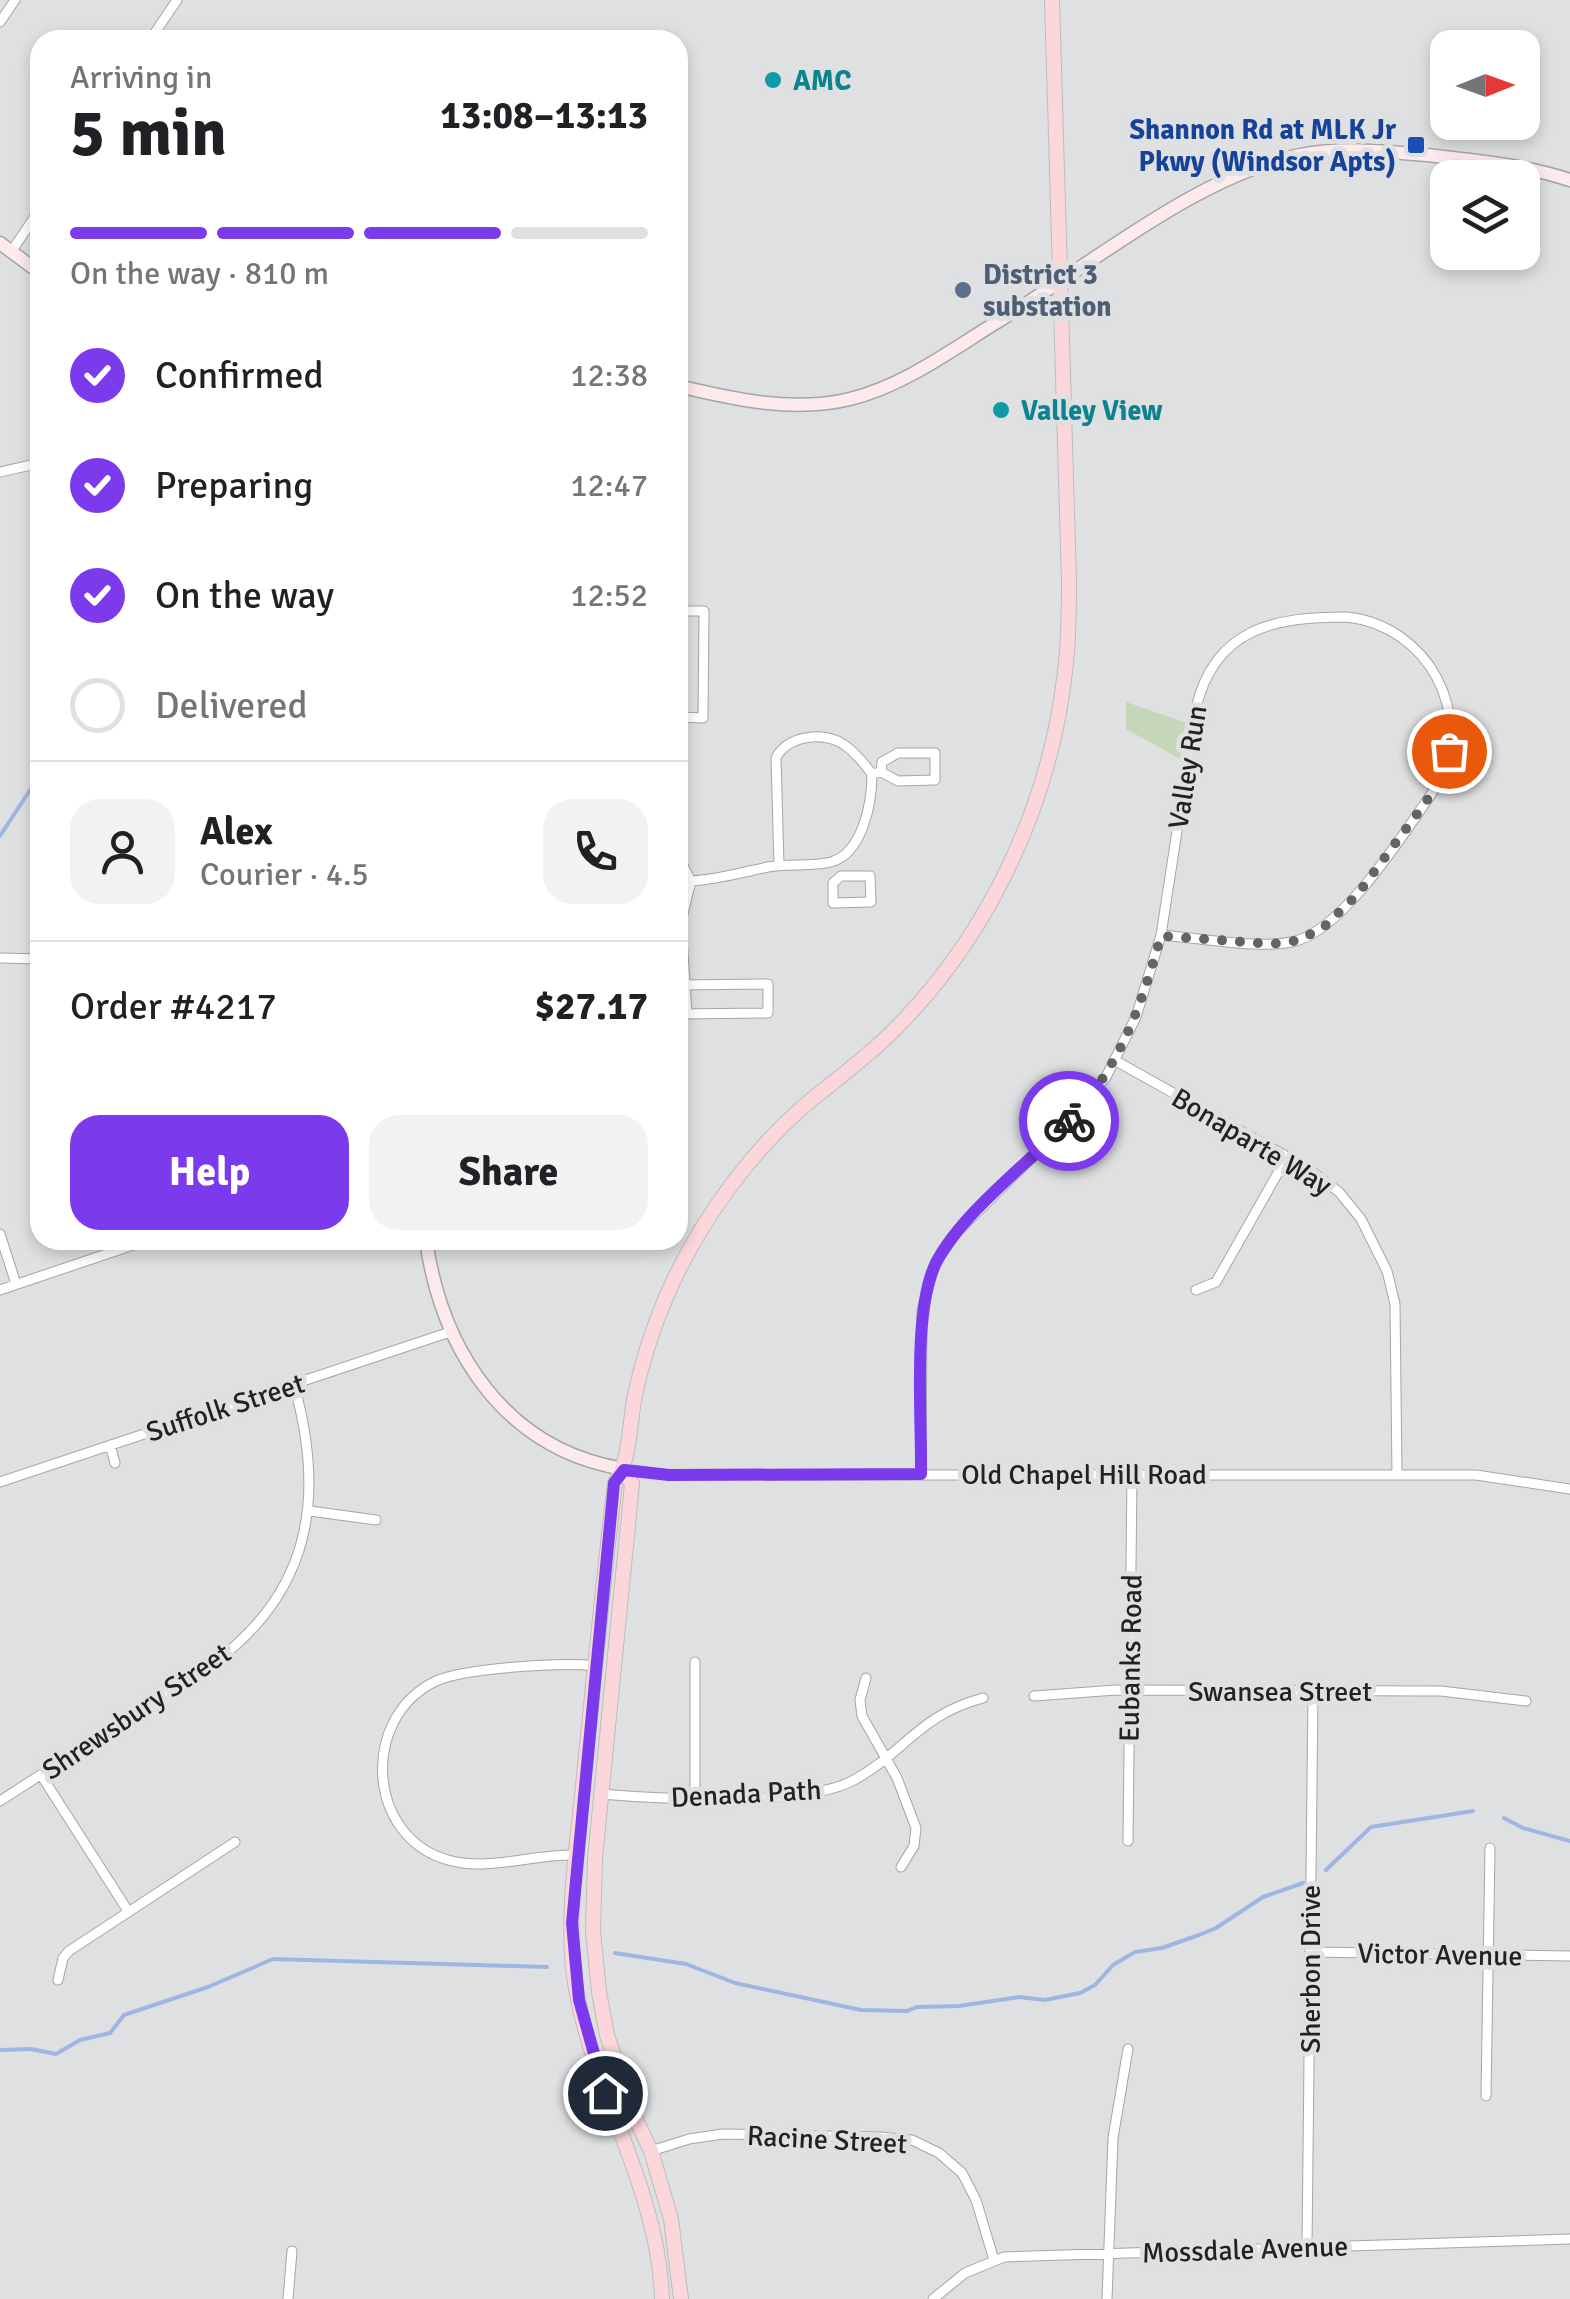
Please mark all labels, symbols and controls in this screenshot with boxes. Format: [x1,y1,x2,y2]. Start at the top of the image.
north arrow [1430,30,1540,140]
map controls [1430,30,1540,270]
text: Arriving in [70,58,212,97]
place label: AMC [793,64,851,98]
marker: AMC [762,69,784,91]
text: 13:08–13:13 [440,92,648,139]
text: 5 min [70,94,227,174]
place label: Shannon Rd at MLK Jr Pkwy (Windsor Apts) [1129,113,1397,179]
marker: Shannon Rd at MLK Jr Pkwy (Windsor Apts) [1405,134,1427,156]
button: layers [1430,160,1540,270]
text: On the way · 810 m [70,254,329,293]
place label: District 3 substation [983,258,1112,324]
marker: District 3 substation [952,279,974,301]
icon: check [70,348,125,403]
text: Confirmed [155,352,324,399]
text: 12:38 [570,356,648,395]
place label: Valley View [1021,394,1163,428]
marker: Valley View [990,399,1012,421]
icon: check [70,458,125,513]
text: Preparing [155,462,313,509]
text: 12:47 [570,466,648,505]
icon: check [70,568,125,623]
text: On the way [155,572,334,619]
text: 12:52 [570,576,648,615]
text: Delivered [155,682,308,729]
street label: Valley Run [1161,703,1215,831]
pin [1407,709,1492,794]
icon: bag [1422,724,1477,779]
button: person [70,799,175,904]
button: phone [543,799,648,904]
text: Alex [200,808,273,855]
text: Courier · 4.5 [200,855,369,894]
text: Order #4217 [70,983,277,1030]
text: $27.17 [535,983,648,1030]
courier [1019,1071,1119,1171]
street label: Bonaparte Way [1165,1081,1338,1203]
icon: bike [1042,1094,1097,1149]
button: Help [70,1115,349,1230]
button: Share [369,1115,648,1230]
street label: Suffolk Street [142,1366,309,1450]
street label: Old Chapel Hill Road [961,1458,1207,1492]
street label: Eubanks Road [1113,1574,1149,1742]
street label: Shrewsbury Street [36,1636,237,1787]
street label: Swansea Street [1188,1675,1372,1709]
street label: Denada Path [670,1773,822,1815]
street label: Sherbon Drive [1294,1885,1328,2053]
street label: Victor Avenue [1357,1937,1523,1973]
pin [563,2051,648,2136]
icon: home [578,2066,633,2121]
street label: Racine Street [746,2119,908,2161]
street label: Mossdale Avenue [1141,2229,1349,2271]

